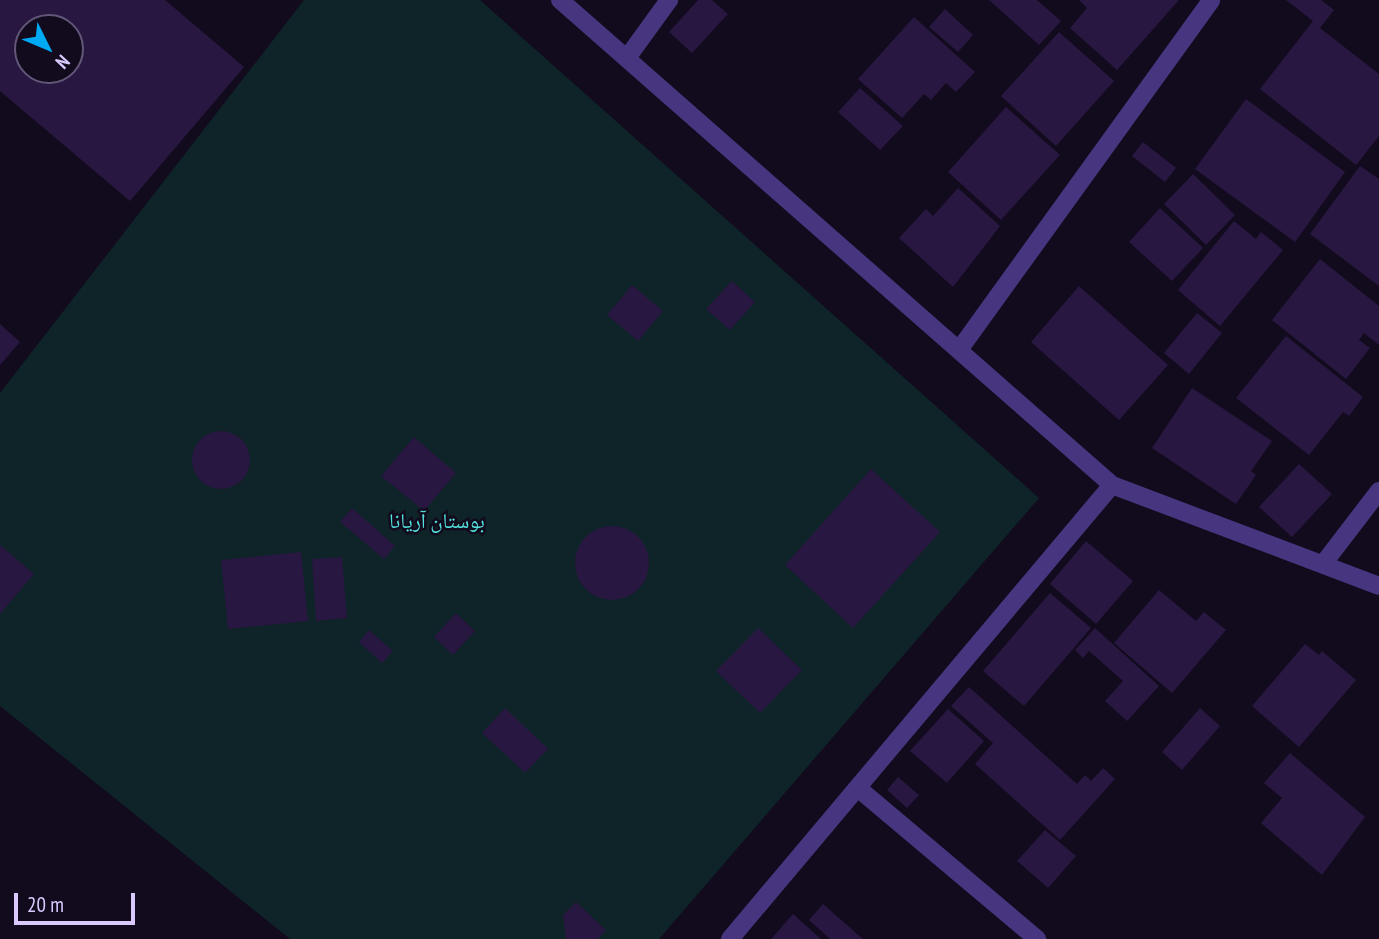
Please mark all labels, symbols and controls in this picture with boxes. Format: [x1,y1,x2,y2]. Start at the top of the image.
north arrow [14,14,84,84]
text: N [51,50,75,74]
park label: بوستان آریانا [389,508,485,534]
scale bar [18,880,138,924]
text: 20 m [27,891,64,918]

